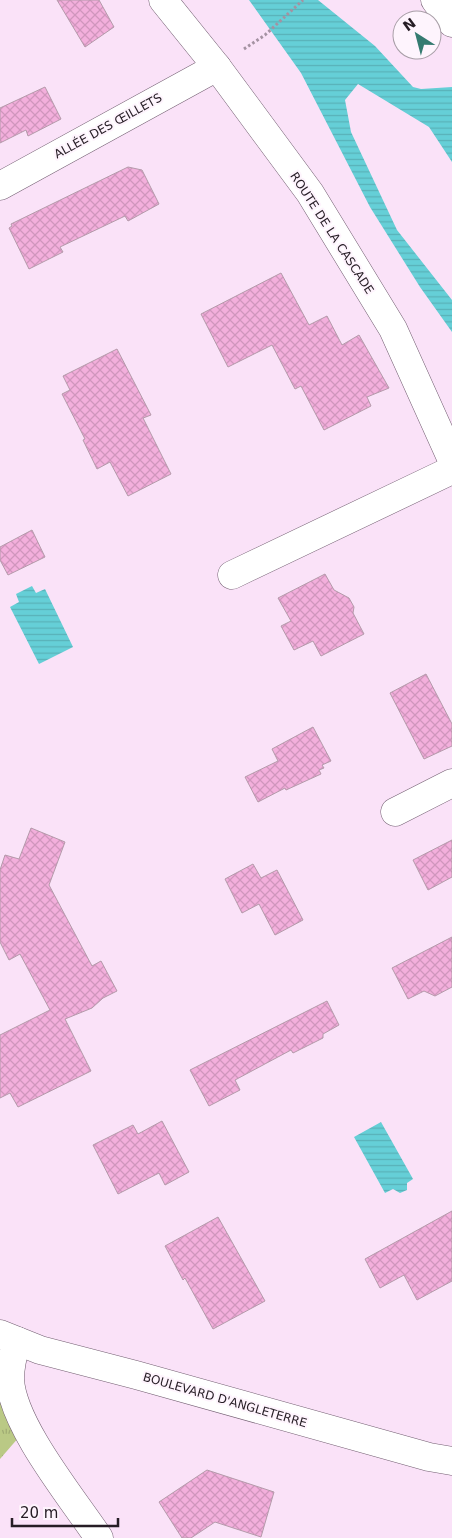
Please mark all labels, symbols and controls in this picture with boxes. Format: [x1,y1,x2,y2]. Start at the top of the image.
north arrow [392,10,442,60]
text: N [400,15,419,34]
street label: ALLÉE DES ŒILLETS [51,90,164,161]
street label: ROUTE DE LA CASCADE [287,169,377,297]
street label: BOULEVARD D'ANGLETERRE [141,1370,309,1430]
scale bar [12,1496,119,1528]
text: 20 m [20,1504,58,1522]

